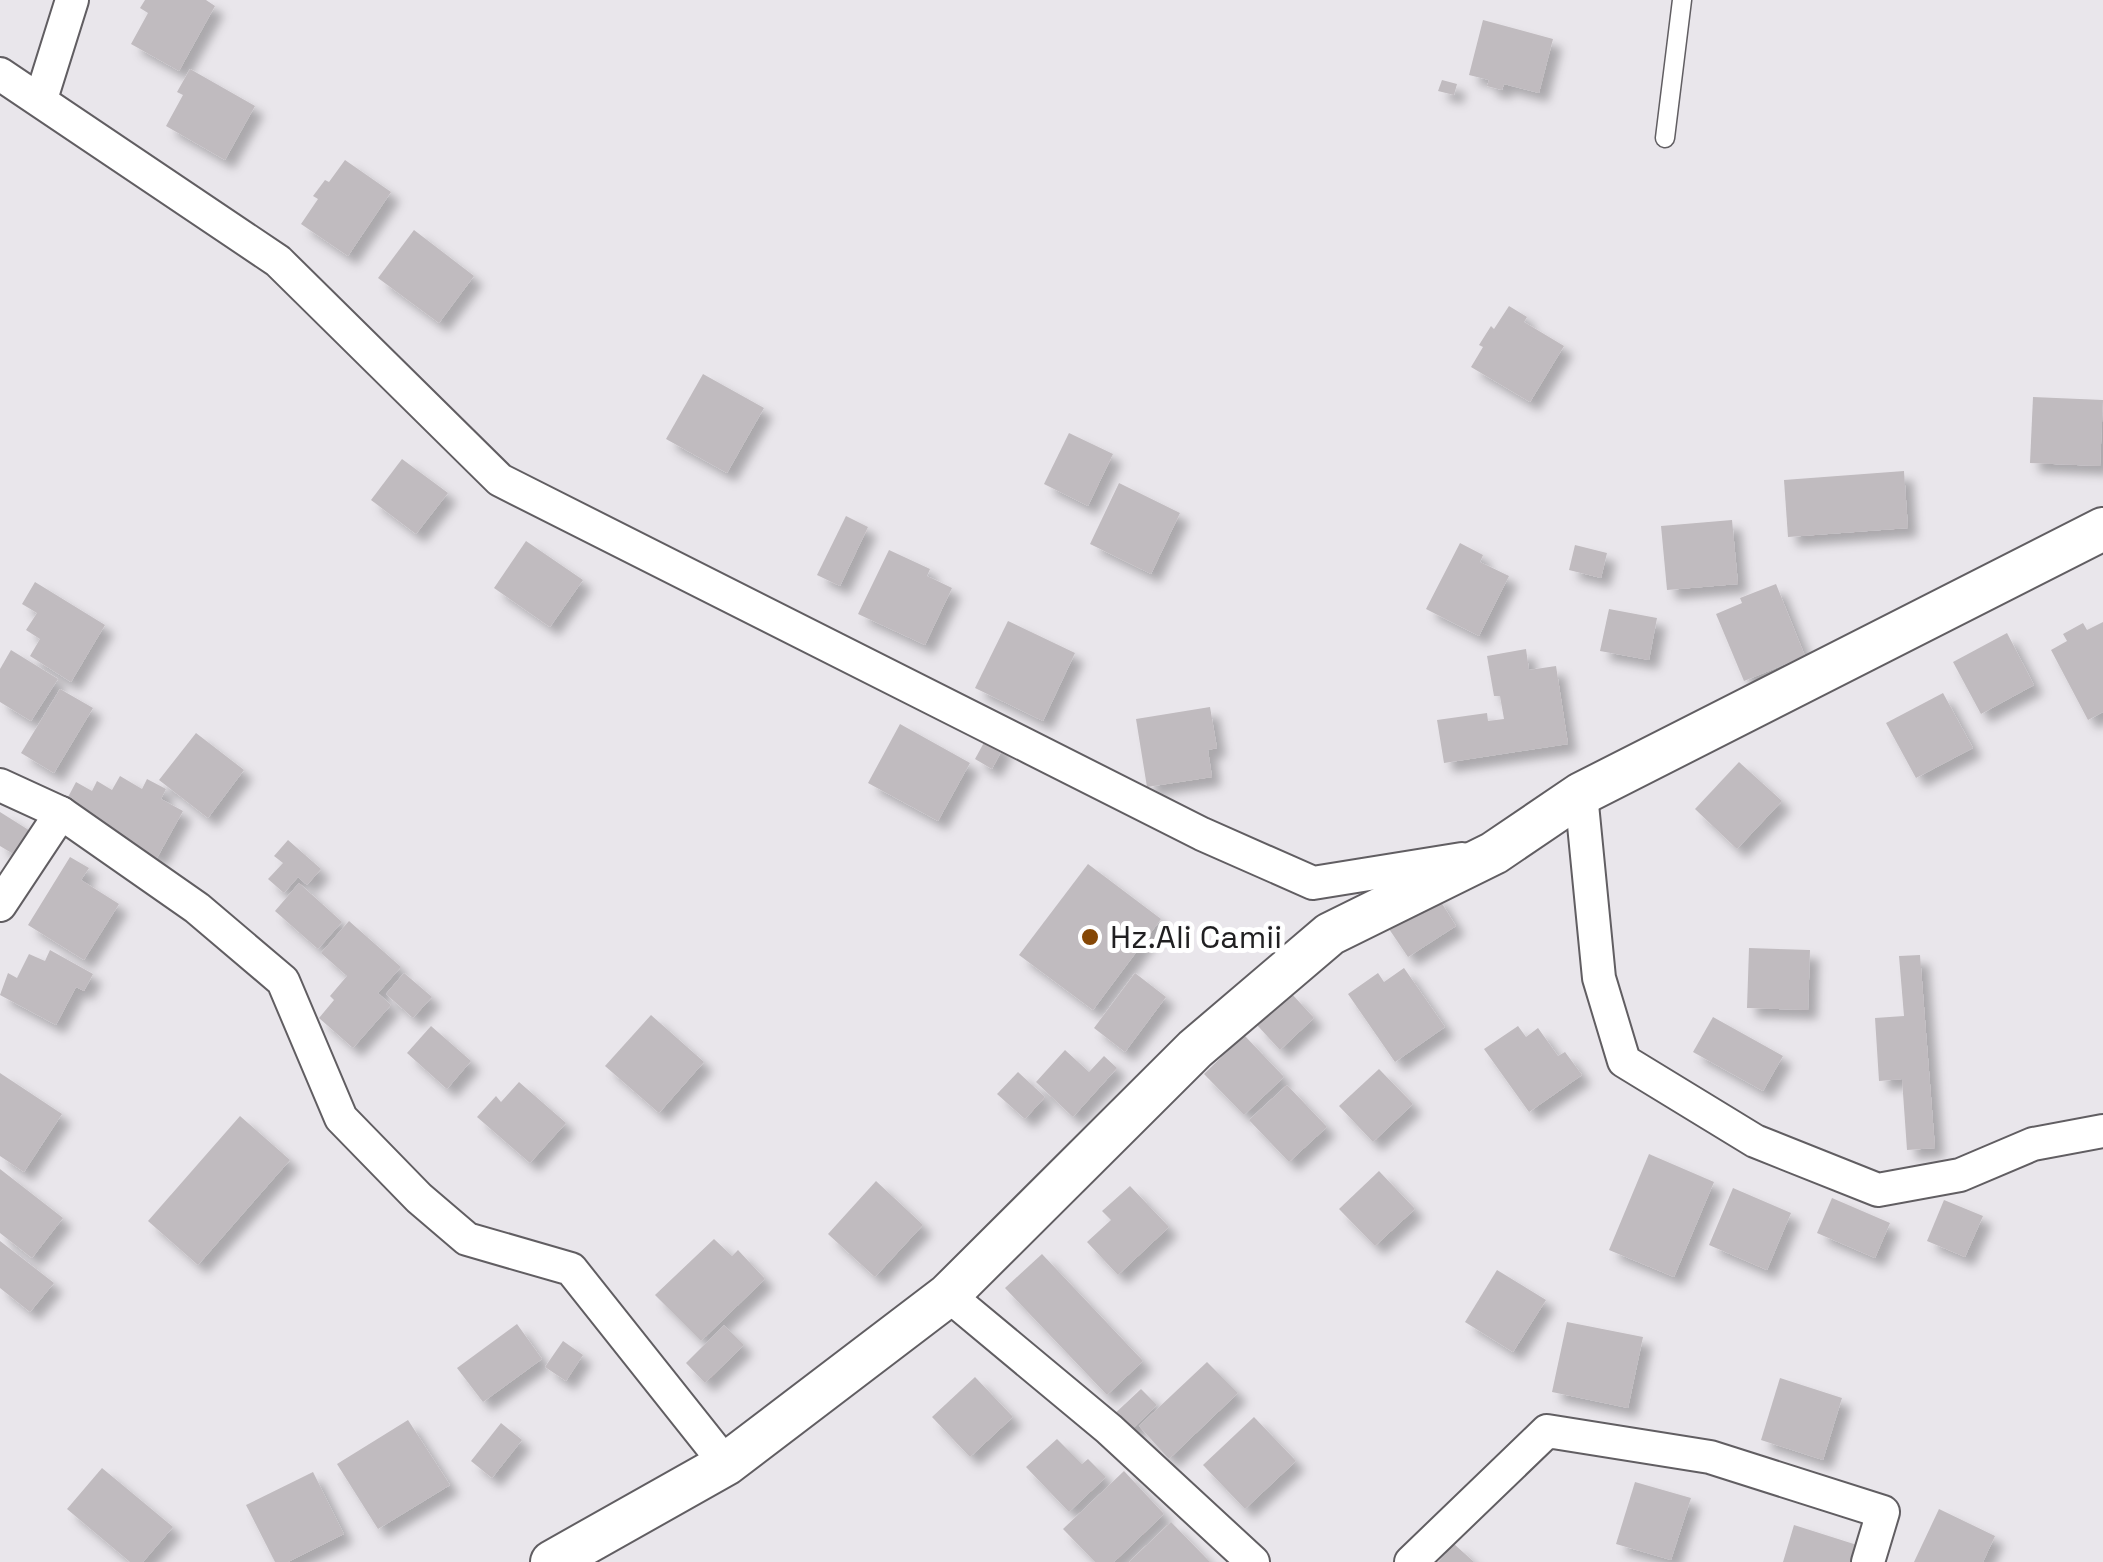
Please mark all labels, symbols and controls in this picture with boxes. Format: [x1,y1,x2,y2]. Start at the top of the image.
place label: Hz.Ali Camii [1110,917,1282,957]
marker: Hz.Ali Camii [1079,926,1101,948]

